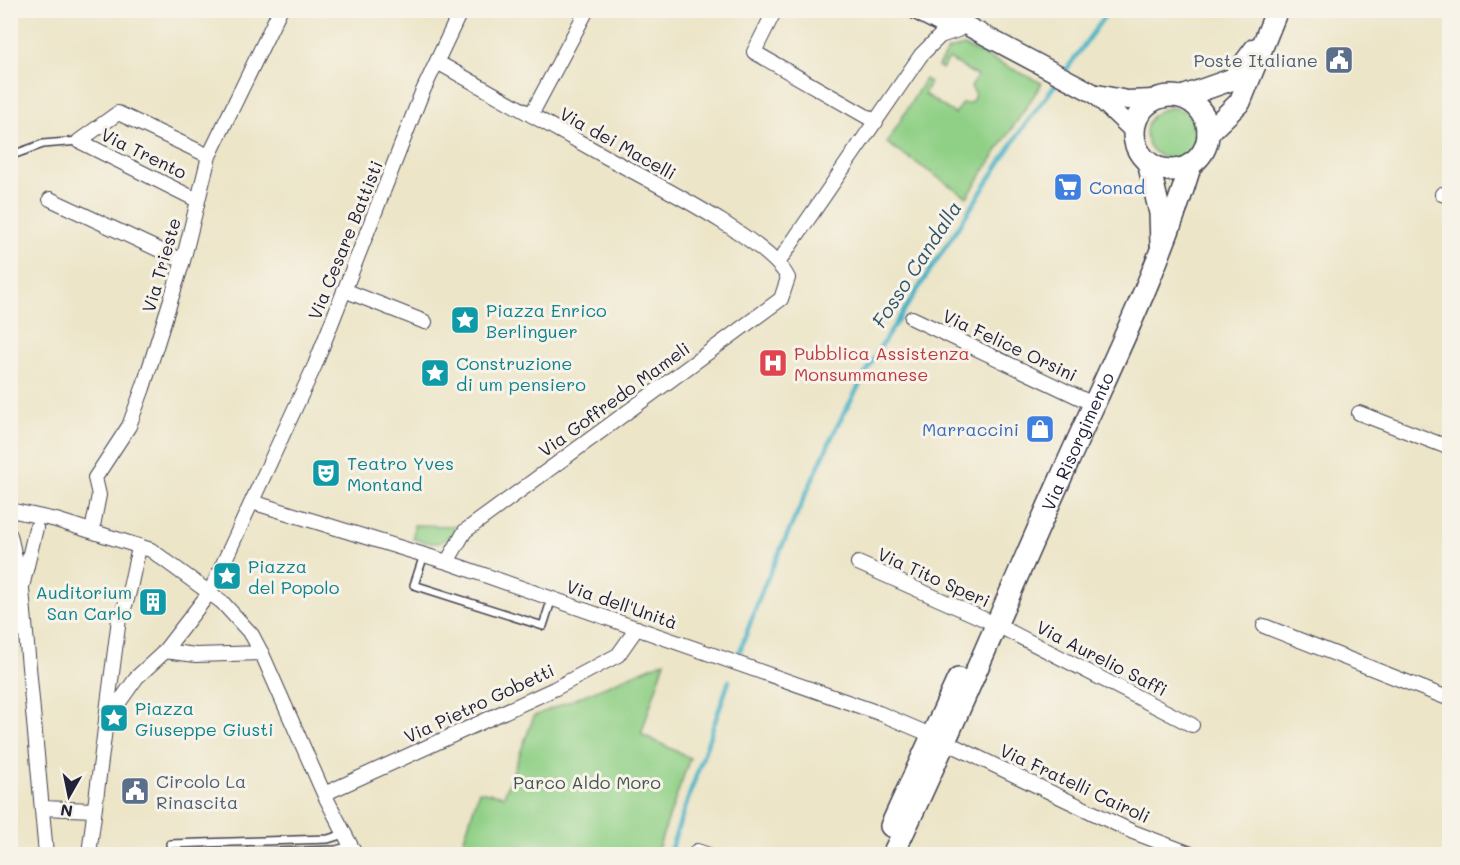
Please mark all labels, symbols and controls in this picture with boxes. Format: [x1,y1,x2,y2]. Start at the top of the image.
public building icon: Poste Italiane [1323,44,1355,76]
place label: Poste Italiane [1193,48,1318,72]
street label: Via dei Macelli [555,101,681,185]
street label: Via Trento [97,122,191,184]
street label: Via Cesare Battisti [302,157,388,323]
supermarket icon: Conad [1052,171,1084,203]
place label: Conad [1089,175,1145,199]
water label: Fosso Candalla [865,196,967,332]
street label: Via Trieste [136,215,186,315]
place label: Piazza Enrico Berlinguer [486,298,607,343]
street label: Via Felice Orsini [939,303,1081,387]
place icon: Piazza Enrico Berlinguer [449,304,481,336]
street label: Via Goffredo Mameli [534,336,694,462]
place label: Pubblica Assistenza Monsummanese [794,341,970,386]
hospital icon: Pubblica Assistenza Monsummanese [757,347,789,379]
place label: Construzione di um pensiero [456,351,586,396]
place icon: Construzione di um pensiero [419,357,451,389]
street label: Via Risorgimento [1036,368,1119,514]
shop icon: Marraccini [1024,413,1056,445]
place label: Marraccini [922,417,1019,441]
place label: Teatro Yves Montand [347,451,454,496]
theatre icon: Teatro Yves Montand [310,457,342,489]
street label: Via Tito Speri [874,541,994,613]
place label: Piazza del Popolo [248,554,340,599]
place icon: Piazza del Popolo [211,560,243,592]
street label: Via dell'Unità [563,574,681,634]
place label: Auditorium San Carlo [35,580,132,625]
building icon: Auditorium San Carlo [137,586,169,618]
street label: Via Aurelio Saffi [1032,615,1172,701]
street label: Via Pietro Gobetti [400,658,558,748]
place label: Piazza Giuseppe Giusti [135,696,274,741]
place icon: Piazza Giuseppe Giusti [98,702,130,734]
street label: Via Fratelli Cairoli [996,738,1154,828]
north arrow [39,766,99,826]
place label: Circolo La Rinascita [156,769,246,814]
park label: Parco Aldo Moro [513,770,661,794]
public building icon: Circolo La Rinascita [119,775,151,807]
text: N [59,800,74,823]

